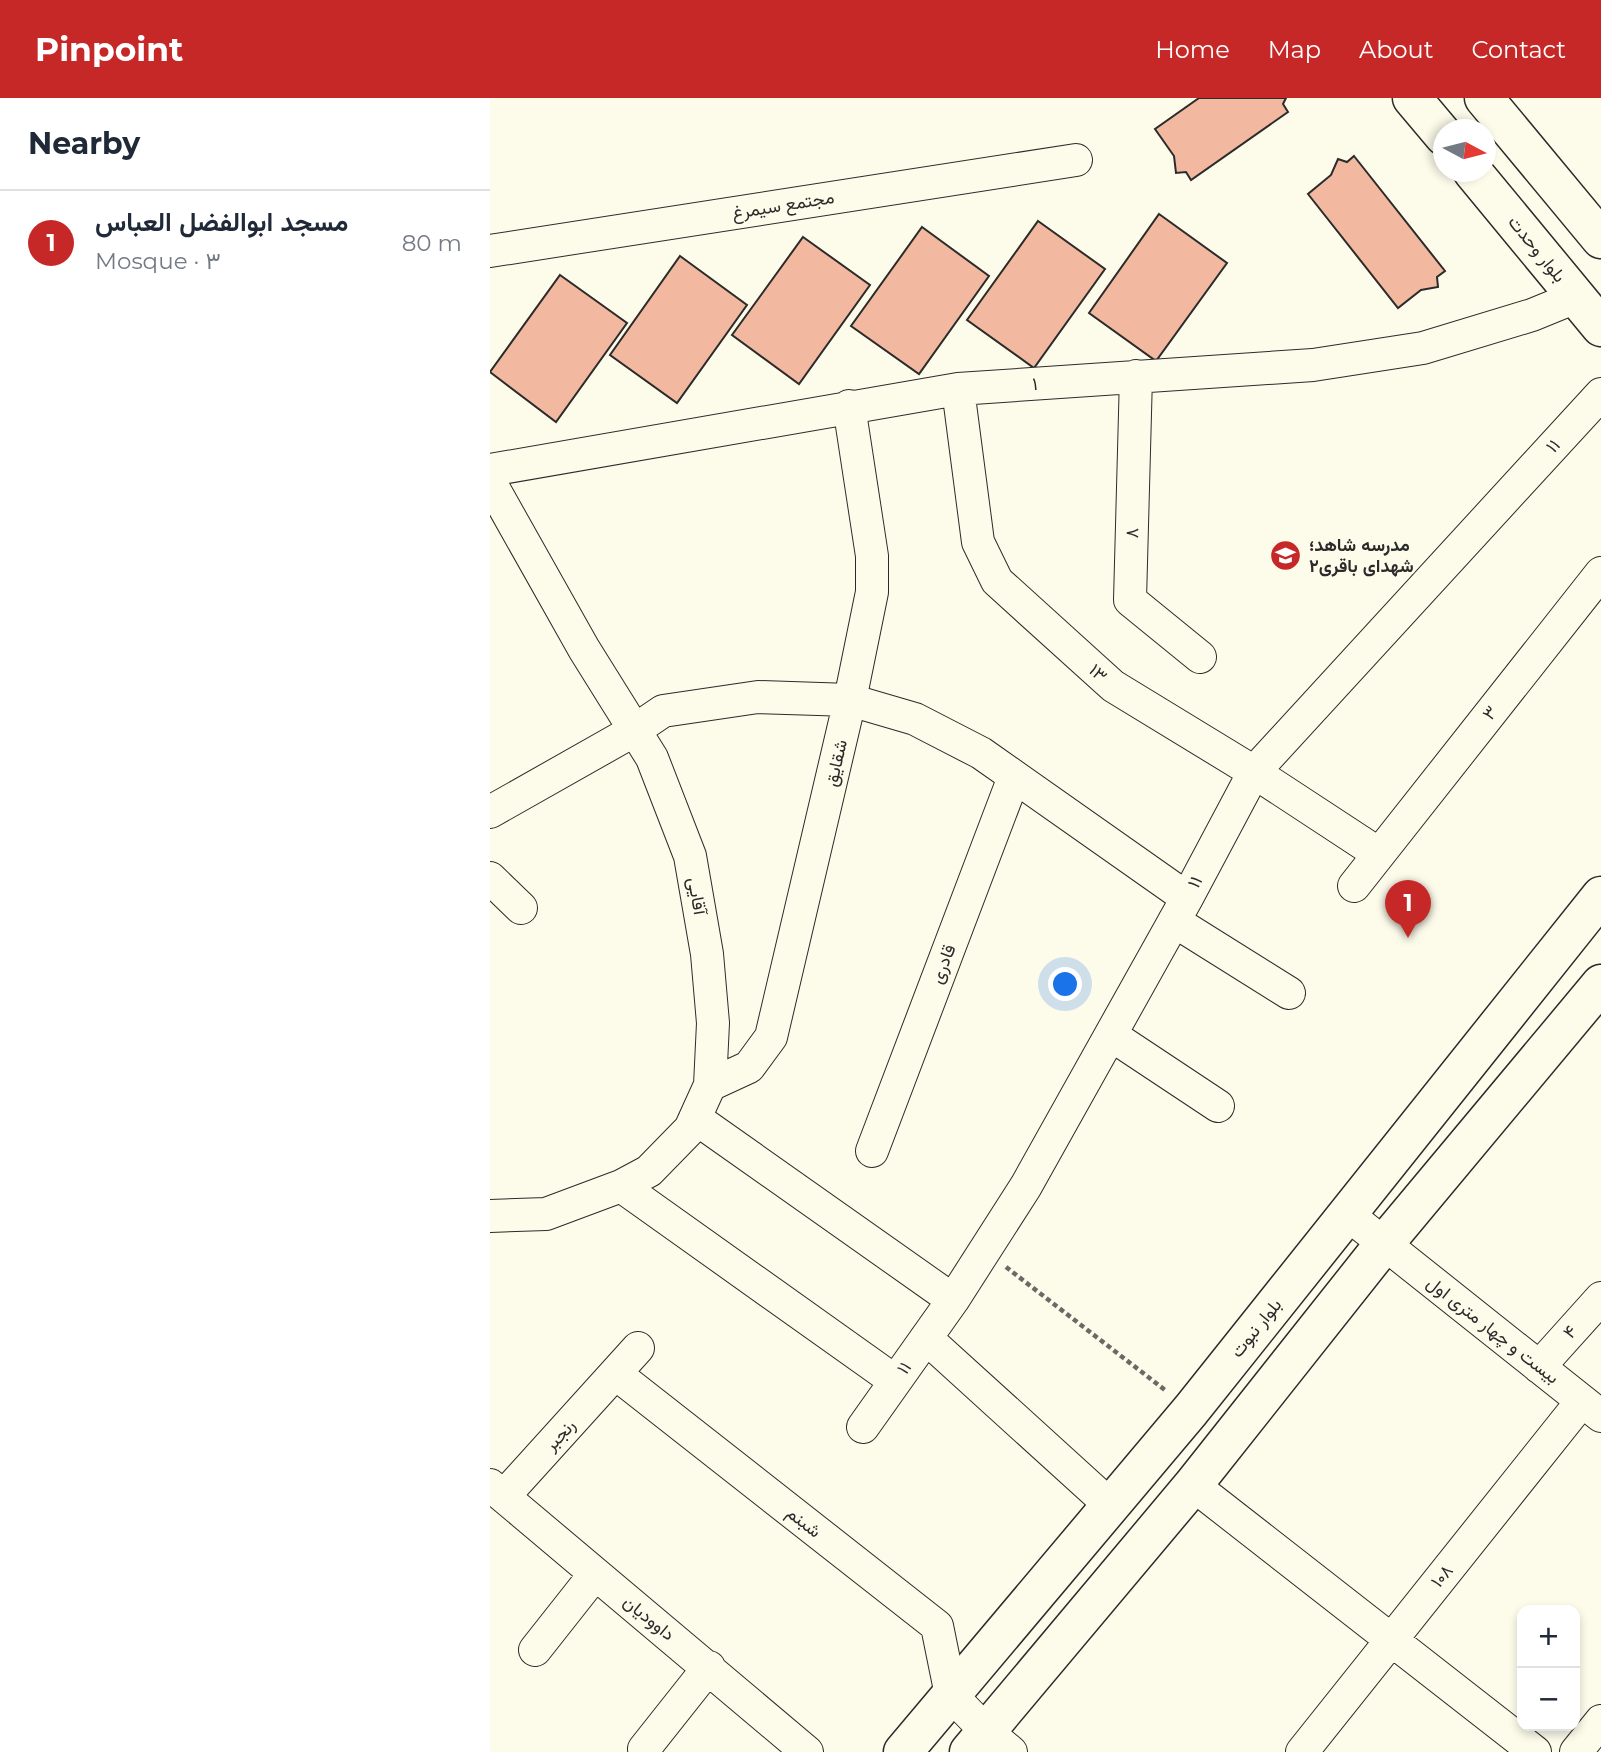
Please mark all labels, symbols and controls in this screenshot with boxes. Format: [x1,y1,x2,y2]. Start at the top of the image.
text: Pinpoint [35,29,183,69]
text: Home [1155,35,1230,64]
text: Map [1268,35,1321,64]
text: About [1359,35,1433,64]
text: Contact [1471,35,1566,64]
north arrow [1433,119,1496,182]
text: Nearby [28,125,140,162]
street label: مجتمع سیمرغ [730,186,836,225]
text: مسجد ابوالفضل العباس [95,206,348,238]
street label: بلوار وحدت [1503,211,1571,287]
text: 1 [46,229,56,257]
text: 80 m [402,229,462,257]
text: Mosque · ۳ [95,247,221,275]
street label: ۱ [1032,373,1038,395]
street label: ۱۱ [1541,435,1565,457]
street label: ۸ [1121,528,1143,538]
place label: مدرسه شاهد؛ شهدای باقری۲ [1309,534,1414,577]
school or university icon: مدرسه شاهد؛ شهدای باقری۲ [1269,538,1303,572]
street label: ۱۳ [1084,659,1112,687]
street label: ۳ [1478,702,1502,724]
street label: شقایق [820,737,852,789]
street label: ۱۱ [1183,872,1207,892]
street label: آقایی [683,876,711,918]
pin: 1 [1385,880,1431,938]
street label: قادری [925,941,961,987]
your location [1048,967,1082,1001]
street label: بیست و چهار متری اول [1422,1271,1564,1389]
street label: بلوار نبوت [1226,1294,1286,1362]
street label: ۴ [1558,1321,1582,1343]
street label: ۱۱ [892,1357,916,1379]
street label: رنجبر [539,1415,580,1456]
street label: شبنم [782,1502,826,1543]
street label: ۱۰۸ [1426,1560,1458,1592]
street label: داوودیان [619,1591,679,1645]
map controls [1517,1605,1580,1731]
button: + [1517,1605,1580,1668]
button: − [1517,1668,1580,1731]

